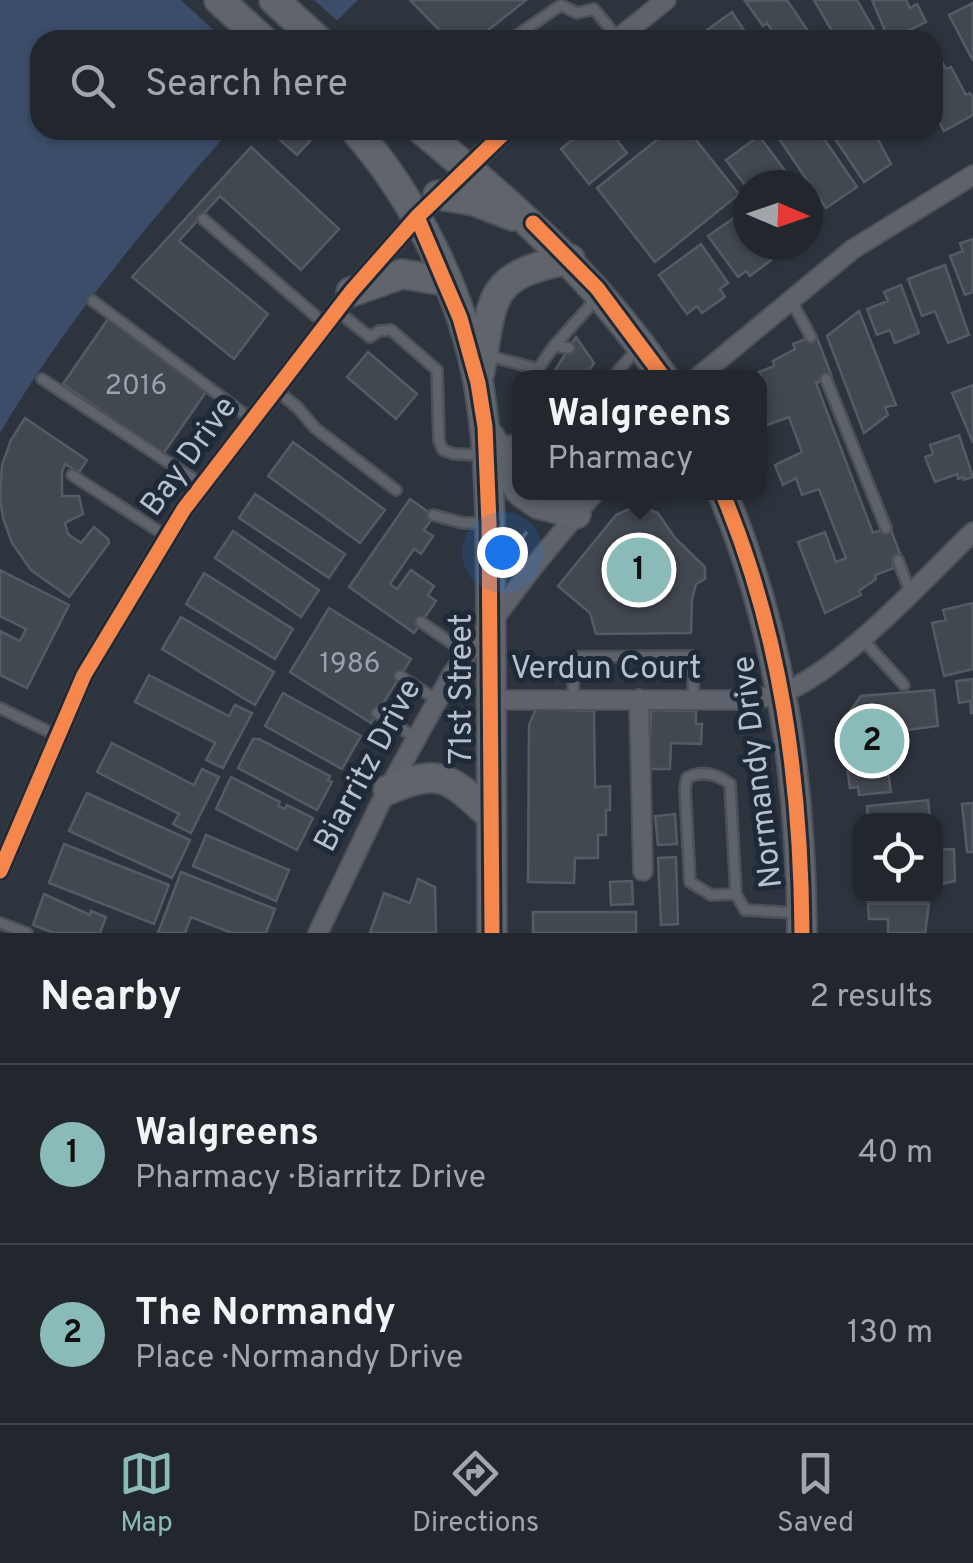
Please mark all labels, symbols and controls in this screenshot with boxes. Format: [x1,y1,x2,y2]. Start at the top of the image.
search box [30,30,943,140]
icon: search [65,58,120,113]
text: Search here [145,61,348,110]
north arrow [733,170,823,260]
house number: 2016 [105,369,167,405]
popup [512,370,767,500]
street label: Bay Drive [133,389,247,525]
text: Walgreens [547,391,732,440]
text: Pharmacy [547,440,693,480]
your location [477,527,528,578]
pin: 1 [606,532,672,608]
street label: 71st Street [443,614,483,764]
house number: 1986 [320,647,380,683]
street label: Verdun Court [511,650,701,690]
street label: Normandy Drive [725,653,793,891]
street label: Biarritz Drive [307,673,431,859]
pin: 2 [840,704,904,778]
map controls [853,813,943,903]
button: locate [853,813,943,903]
text: Nearby [40,972,182,1025]
text: 2 results [809,978,933,1018]
text: Walgreens [135,1110,319,1159]
text: 1 [66,1134,79,1174]
text: 40 m [858,1134,933,1174]
text: Pharmacy · Biarritz Drive [135,1159,486,1199]
text: The Normandy [135,1290,396,1339]
text: 2 [63,1314,82,1354]
text: 130 m [847,1314,933,1354]
text: Place · Normandy Drive [135,1339,463,1379]
tab: Map [119,1446,174,1542]
tab: Directions [412,1446,539,1542]
tab: Saved [777,1446,854,1542]

